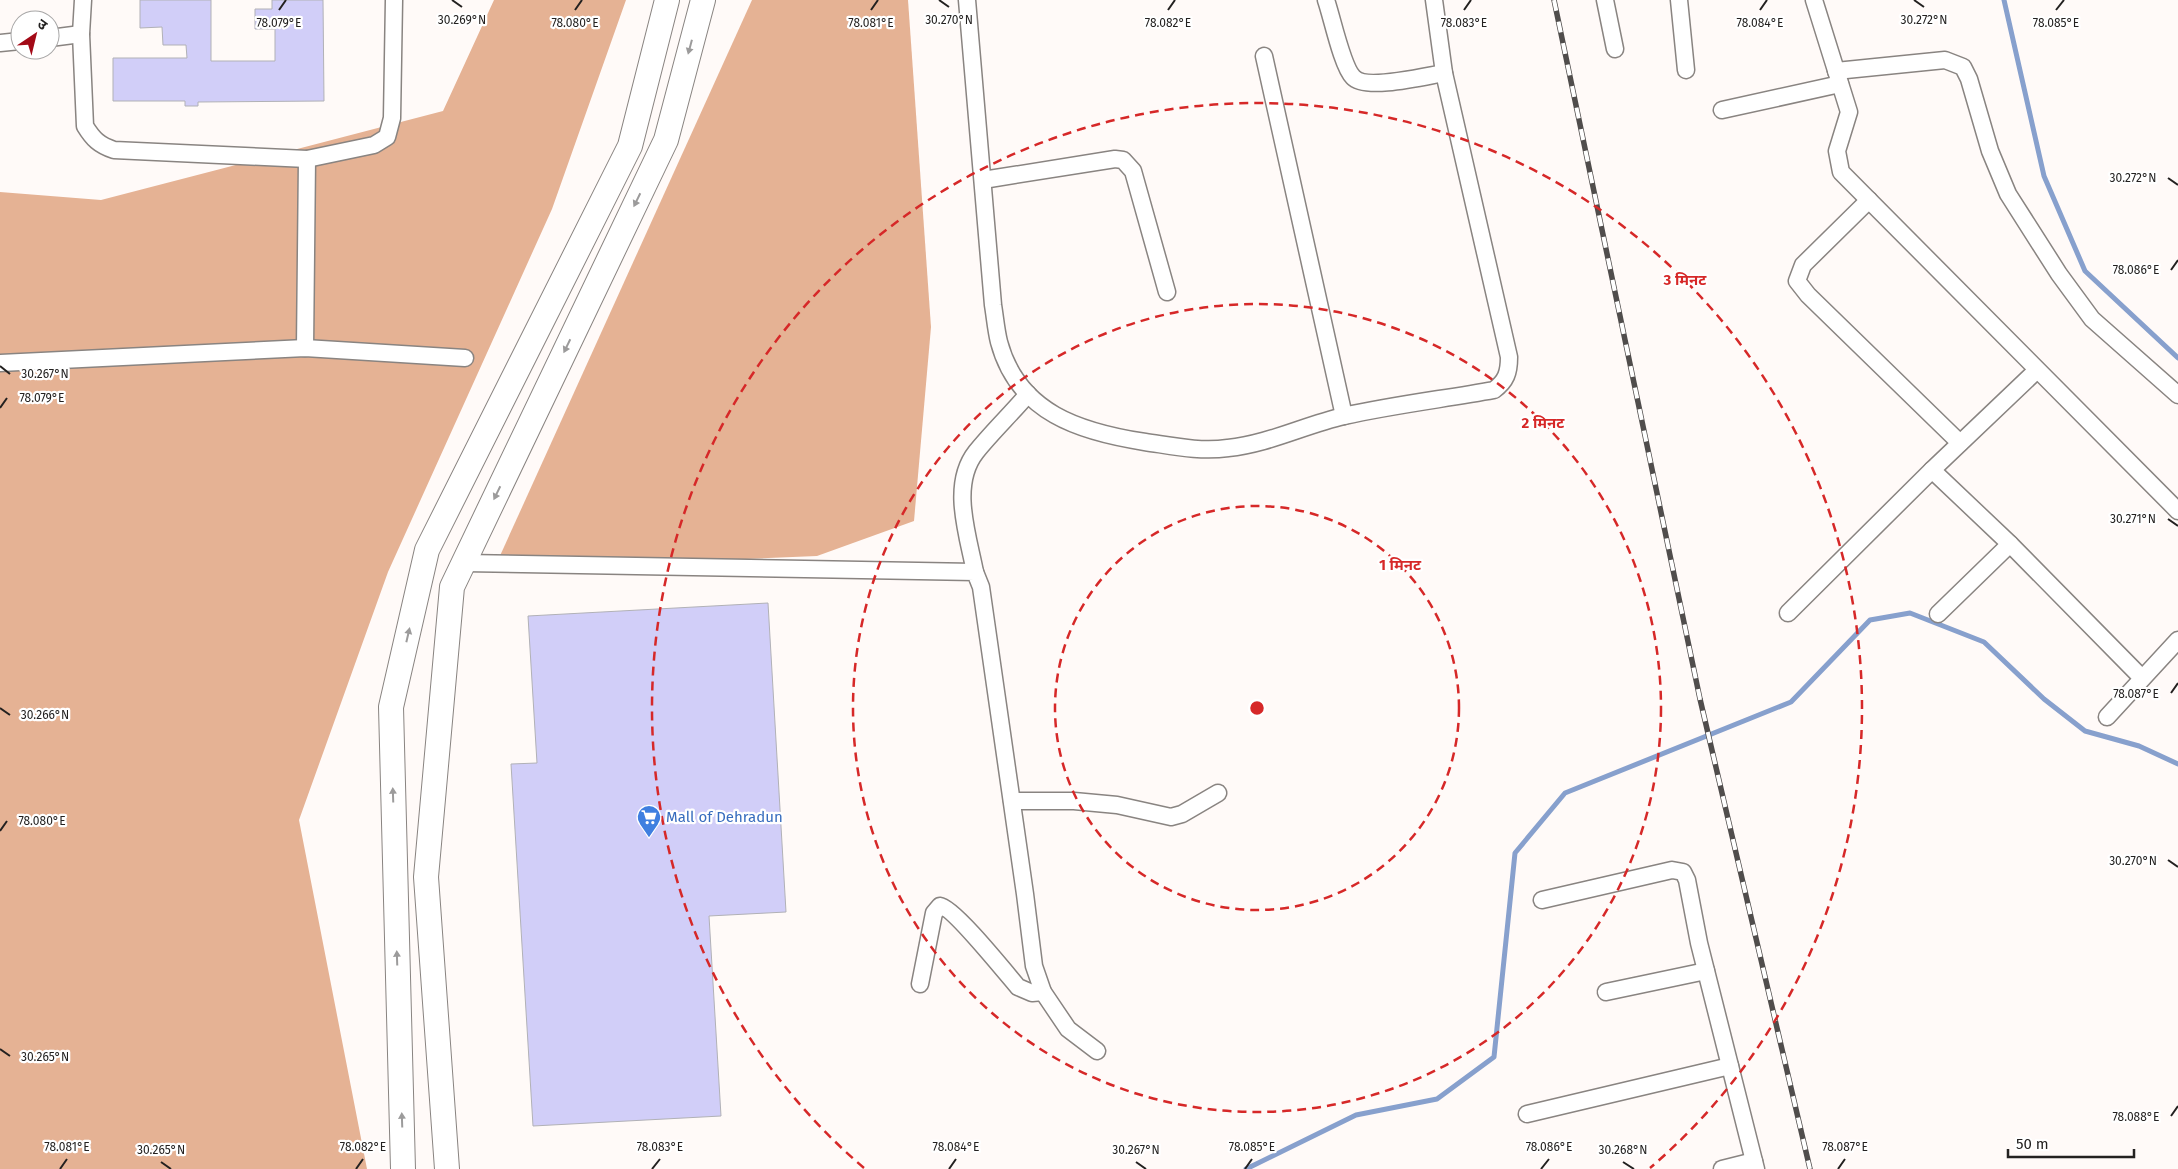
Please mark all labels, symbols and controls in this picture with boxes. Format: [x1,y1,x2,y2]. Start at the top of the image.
north arrow [10,10,60,60]
text: 30.269°N [438,13,486,27]
text: 30.270°N [925,13,973,27]
text: 30.272°N [1901,13,1947,27]
text: उ [34,15,51,35]
text: 78.079°E [256,16,302,30]
text: 78.080°E [551,16,599,30]
text: 78.081°E [848,16,894,30]
text: 78.082°E [1145,16,1191,30]
text: 78.083°E [1441,16,1487,30]
text: 78.084°E [1737,16,1783,30]
text: 78.085°E [2033,16,2079,30]
one-way arrow [686,40,694,55]
text: 30.272°N [2110,171,2156,185]
one-way arrow [633,193,641,207]
text: 78.086°E [2113,263,2159,277]
text: 3 मिनट [1663,271,1707,289]
one-way arrow [563,339,571,354]
text: 30.267°N [21,367,69,381]
text: 78.079°E [19,391,65,405]
text: 2 मिनट [1522,414,1565,432]
one-way arrow [493,486,501,500]
text: 30.271°N [2110,512,2156,526]
text: 1 मिनट [1379,556,1422,574]
one-way arrow [404,627,412,642]
text: 78.087°E [2113,687,2159,701]
centre of rings [1248,699,1266,717]
text: 30.266°N [21,708,69,722]
one-way arrow [389,787,397,803]
supermarket icon: Mall of Dehradun [636,804,662,838]
place label: Mall of Dehradun [666,808,783,826]
text: 78.080°E [18,814,66,828]
text: 30.270°N [2109,854,2157,868]
one-way arrow [393,950,401,966]
text: 30.265°N [21,1050,69,1064]
text: 78.088°E [2112,1110,2160,1124]
one-way arrow [397,1112,405,1128]
scale bar [2008,1126,2134,1158]
text: 50 m [2016,1135,2049,1153]
text: 78.081°E [44,1140,90,1154]
text: 78.082°E [340,1140,386,1154]
text: 78.083°E [637,1140,683,1154]
text: 78.084°E [933,1140,979,1154]
text: 78.085°E [1229,1140,1275,1154]
text: 78.086°E [1526,1140,1572,1154]
text: 78.087°E [1822,1140,1868,1154]
text: 30.265°N [137,1143,185,1157]
text: 30.267°N [1112,1143,1160,1157]
text: 30.268°N [1599,1143,1647,1157]

